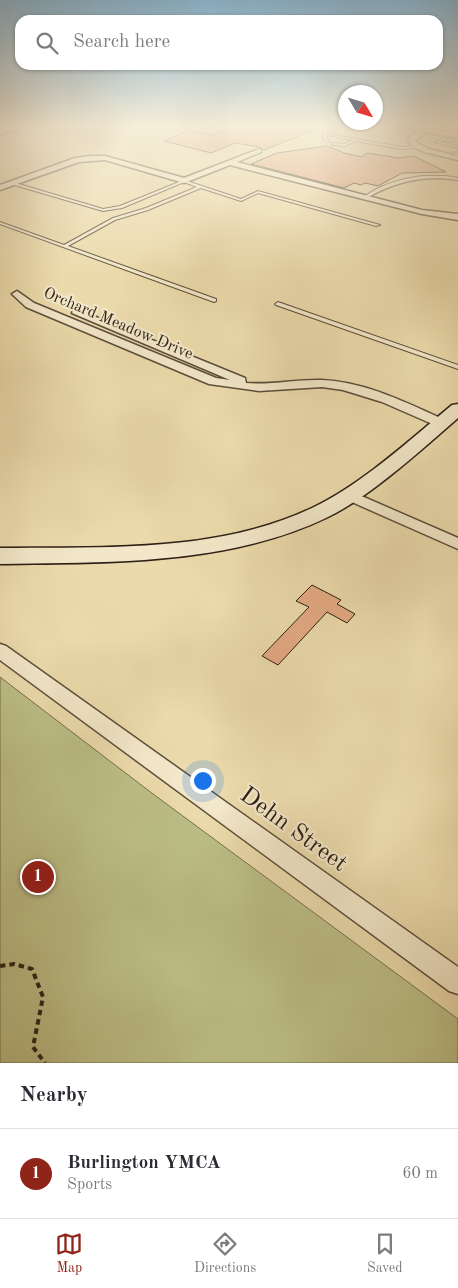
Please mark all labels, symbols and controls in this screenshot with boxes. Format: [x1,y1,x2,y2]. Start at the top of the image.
search box [15,15,443,70]
icon: search [33,29,61,57]
text: Search here [73,33,170,52]
north arrow [338,85,383,130]
street label: Orchard Meadow Drive [41,285,195,363]
your location [190,768,216,794]
street label: Dehn Street [235,783,351,877]
pin: 1 [22,858,54,896]
text: Nearby [20,1085,88,1106]
text: Burlington YMCA [67,1154,221,1173]
text: 1 [31,1166,41,1182]
text: 60 m [402,1166,438,1182]
text: Sports [67,1177,112,1193]
tab: Map [55,1230,83,1277]
tab: Directions [194,1230,256,1277]
tab: Saved [367,1230,403,1277]

